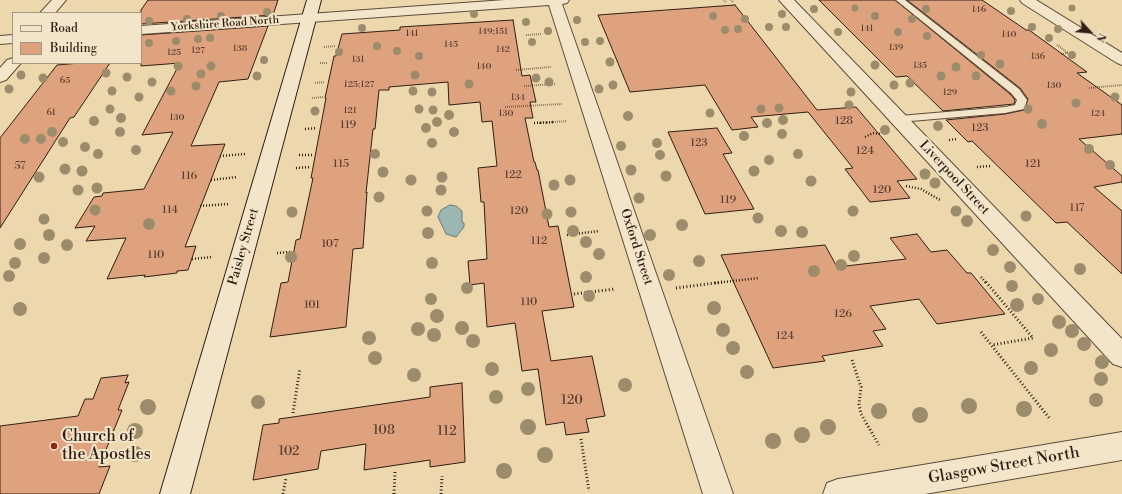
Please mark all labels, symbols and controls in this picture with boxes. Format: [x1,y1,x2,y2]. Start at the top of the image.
house number: 146 [972,5,986,15]
legend [12,12,142,64]
north arrow [1070,12,1110,52]
street label: Yorkshire Road North [170,14,280,34]
text: Road [50,21,78,36]
house number: 141 [861,24,873,34]
house number: 149;151 [478,27,508,37]
house number: 141 [406,29,418,39]
house number: 140 [1002,30,1016,40]
text: N [1093,30,1109,44]
house number: 145 [444,40,458,50]
text: Building [50,41,97,56]
house number: 139 [889,43,903,53]
house number: 138 [233,44,247,54]
house number: 142 [496,45,510,55]
house number: 127 [191,46,205,56]
house number: 125 [167,48,181,58]
house number: 136 [1031,52,1045,62]
house number: 131 [352,55,364,65]
house number: 135 [913,61,927,71]
house number: 140 [477,62,491,72]
house number: 65 [60,76,70,86]
house number: 125;127 [344,80,374,90]
house number: 130 [1047,81,1061,91]
house number: 129 [943,88,957,98]
house number: 134 [511,93,525,103]
house number: 121 [343,106,357,116]
house number: 61 [46,108,56,118]
house number: 130 [499,109,513,119]
house number: 124 [1091,109,1105,119]
house number: 130 [170,113,184,123]
house number: 128 [835,114,853,128]
house number: 119 [340,118,356,132]
house number: 123 [971,121,989,135]
house number: 123 [690,136,708,150]
street label: Liverpool Street [916,138,992,218]
house number: 124 [856,144,874,158]
house number: 115 [333,157,349,171]
house number: 121 [1025,157,1041,171]
house number: 57 [14,159,26,173]
house number: 122 [504,168,522,182]
house number: 116 [181,169,197,183]
house number: 120 [873,183,891,197]
house number: 119 [720,193,736,207]
house number: 117 [1070,201,1084,215]
house number: 114 [162,203,178,217]
house number: 120 [510,204,528,218]
street label: Paisley Street [226,207,262,287]
street label: Oxford Street [616,207,656,287]
house number: 112 [531,234,547,248]
house number: 107 [321,237,339,251]
house number: 110 [148,248,164,262]
house number: 110 [521,295,537,309]
house number: 101 [304,298,320,312]
house number: 126 [834,307,852,321]
house number: 124 [776,329,794,343]
house number: 120 [561,393,583,409]
house number: 108 [373,423,395,439]
house number: 112 [437,424,457,440]
place label: Church of the Apostles [62,427,151,465]
marker: Church of the Apostles [49,441,59,451]
street label: Glasgow Street North [927,443,1081,489]
house number: 102 [278,444,300,460]

